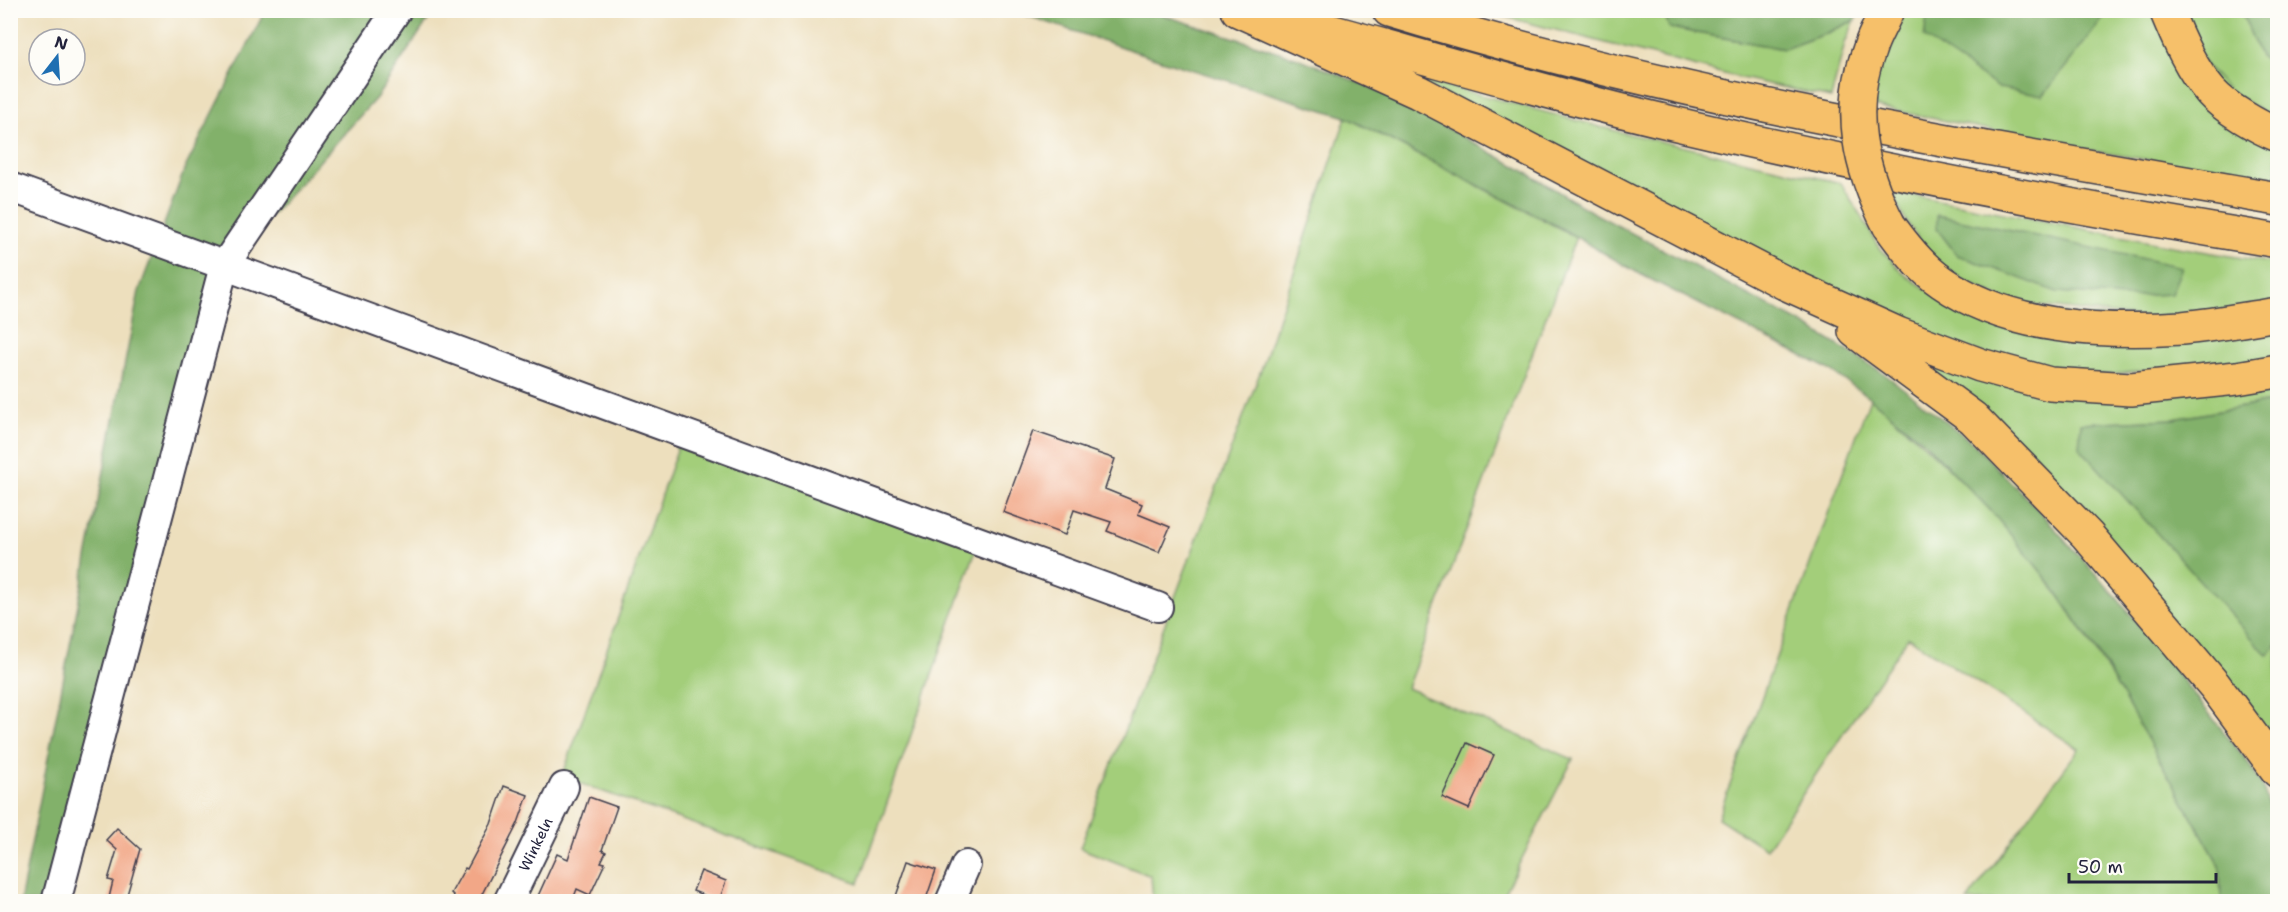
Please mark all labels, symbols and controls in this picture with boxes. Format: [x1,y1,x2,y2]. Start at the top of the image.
north arrow [27,27,87,87]
text: N [52,31,70,55]
street label: Winkeln [514,814,558,875]
scale bar [2069,846,2216,884]
text: 50 m [2078,855,2123,879]

